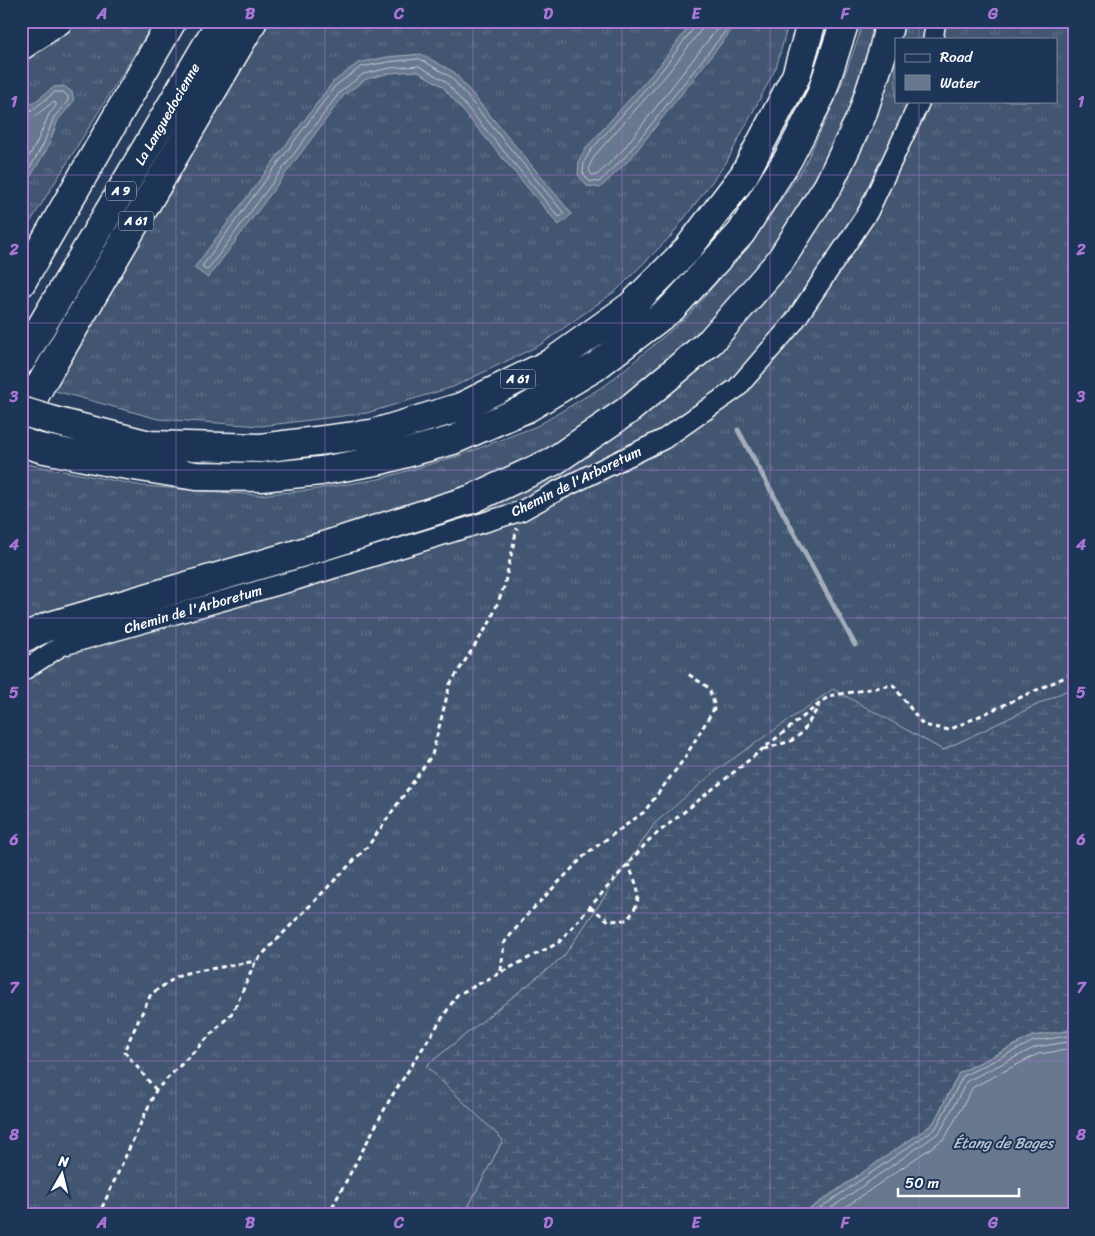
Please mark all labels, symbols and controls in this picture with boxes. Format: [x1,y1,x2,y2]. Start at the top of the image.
text: A [96,0,107,28]
text: B [245,0,256,28]
text: C [393,0,405,28]
text: D [543,0,553,28]
text: E [692,0,702,28]
text: F [840,0,851,28]
text: G [987,0,999,28]
legend [895,38,1058,102]
text: Road [940,44,973,70]
street label: La Languedocienne [128,58,207,170]
text: Water [940,70,980,96]
text: 1 [11,87,18,116]
text: 1 [1078,87,1085,116]
road number: A 9 [106,182,136,200]
road number: A 61 [118,212,154,230]
text: 2 [8,235,19,264]
text: 2 [1075,235,1086,264]
road number: A 61 [500,369,536,388]
text: 3 [9,382,19,411]
text: 3 [1076,382,1086,411]
street label: Chemin de l'Arboretum [507,439,646,524]
text: 4 [8,530,19,559]
text: 4 [1075,530,1086,559]
street label: Chemin de l'Arboretum [121,578,265,641]
text: 5 [9,678,19,707]
text: 5 [1076,678,1086,707]
text: 6 [8,825,19,854]
text: 6 [1075,825,1086,854]
text: 7 [9,973,20,1002]
text: 7 [1076,973,1087,1002]
text: 8 [8,1120,19,1149]
text: 8 [1075,1120,1086,1149]
water label: Étang de Bages [953,1130,1055,1156]
north arrow [38,1148,88,1198]
text: N [56,1148,71,1175]
scale bar [898,1166,1019,1198]
text: 50 m [905,1170,940,1196]
text: A [96,1208,107,1236]
text: B [245,1208,256,1236]
text: C [393,1208,405,1236]
text: D [543,1208,553,1236]
text: E [692,1208,702,1236]
text: F [840,1208,851,1236]
text: G [987,1208,999,1236]

